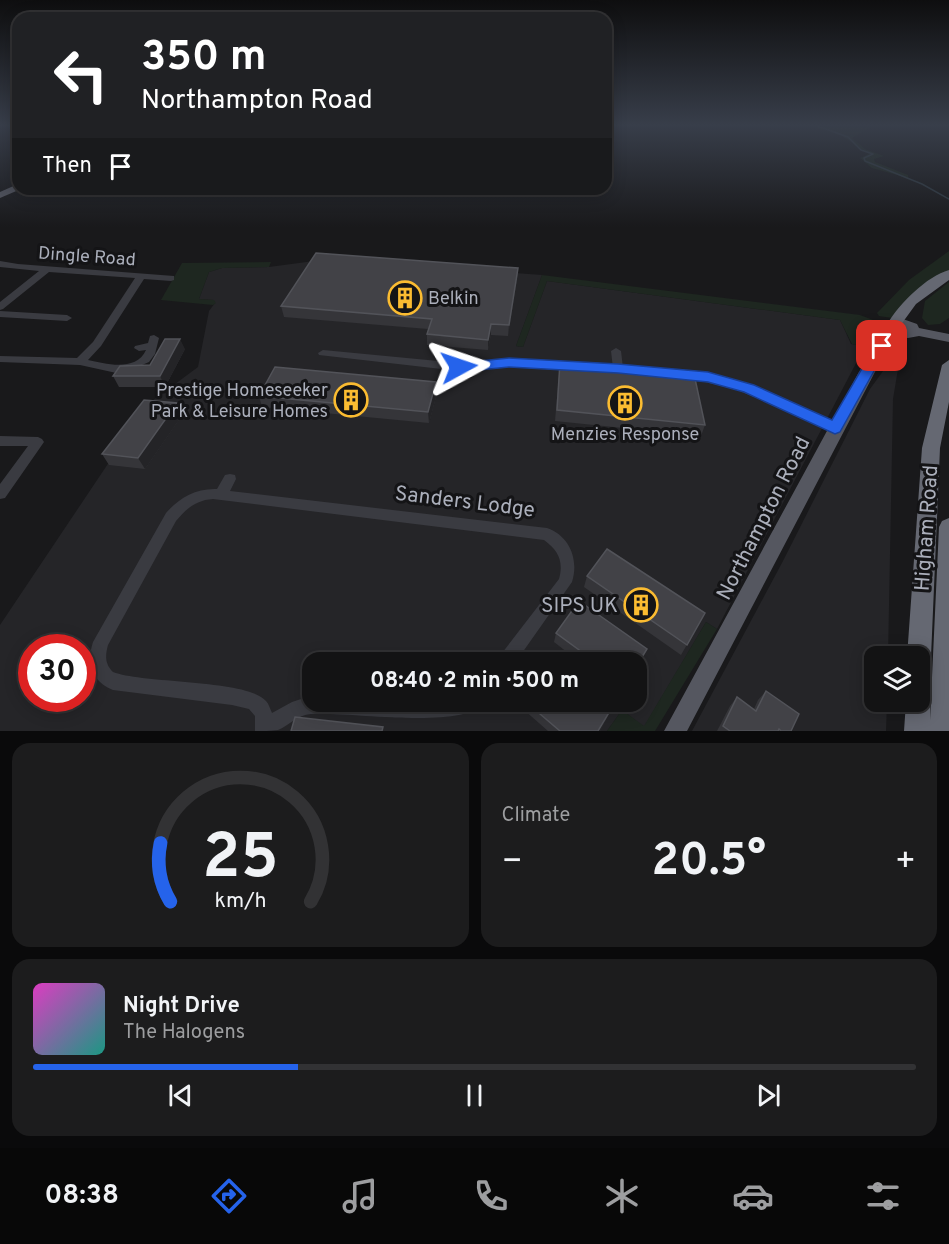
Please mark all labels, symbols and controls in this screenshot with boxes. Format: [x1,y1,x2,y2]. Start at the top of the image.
text: 350 m [141,32,267,85]
icon: left [42,36,120,114]
text: Northampton Road [141,84,373,118]
icon: arrive [104,150,137,183]
text: Then [42,153,92,180]
street label: Dingle Road [37,243,136,272]
building icon: Belkin [387,280,423,316]
place label: Belkin [428,288,479,311]
pin [856,320,907,371]
icon: arrive [865,329,898,362]
position arrow [427,335,491,399]
place label: Prestige Homeseeker Park & Leisure Homes [151,380,328,424]
building icon: Prestige Homeseeker Park & Leisure Homes [333,382,369,418]
building icon: Menzies Response [607,385,643,421]
place label: Menzies Response [551,424,699,447]
street label: Northampton Road [711,432,817,605]
street label: Higham Road [910,464,945,592]
street label: Sanders Lodge [393,481,536,524]
building icon: SIPS UK [623,587,659,623]
place label: SIPS UK [541,593,618,620]
speed limit sign: 30 [18,634,96,712]
map controls [864,646,930,712]
button: layers [864,646,930,712]
text: 08:40 · 2 min · 500 m [370,668,579,695]
text: Climate [502,803,570,829]
text: 25 [202,821,278,900]
text: 20.5° [652,834,766,891]
text: − [502,842,523,884]
text: + [895,842,916,884]
text: km/h [214,888,266,915]
text: Night Drive [123,993,240,1020]
text: The Halogens [123,1020,245,1046]
icon: previous [164,1079,197,1112]
icon: pause [458,1079,491,1112]
icon: next [752,1079,785,1112]
icon: directions [208,1175,250,1217]
icon: music [339,1175,381,1217]
icon: phone [470,1175,512,1217]
icon: climate [601,1175,643,1217]
icon: car [732,1175,774,1217]
icon: filters [862,1175,904,1217]
text: 08:38 [44,1179,119,1213]

